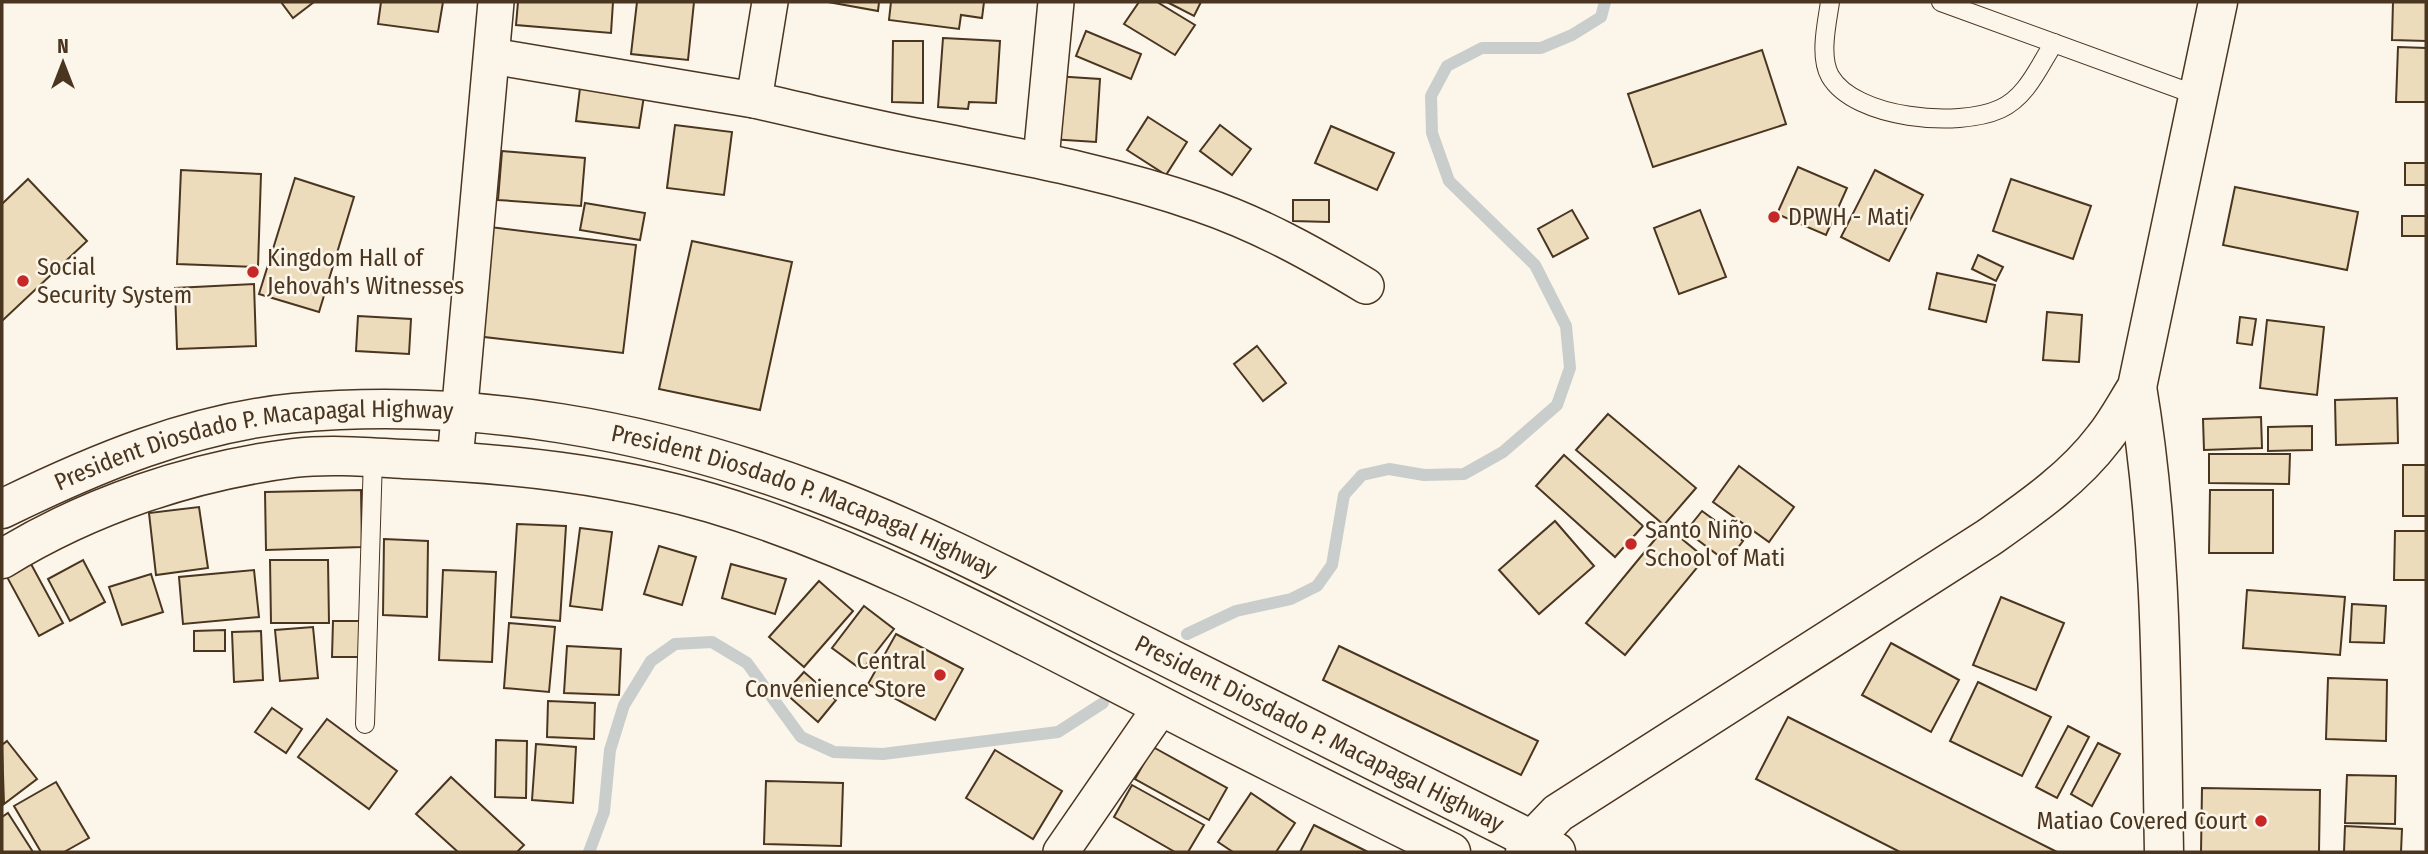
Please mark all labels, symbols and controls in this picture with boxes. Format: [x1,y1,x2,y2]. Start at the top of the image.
north arrow [28,28,98,98]
text: N [57,35,69,58]
place label: DPWH - Mati [1788,203,1910,231]
marker: DPWH - Mati [1766,209,1782,225]
place label: Kingdom Hall of Jehovah's Witnesses [267,244,464,300]
place label: Social Security System [37,253,192,309]
marker: Kingdom Hall of Jehovah's Witnesses [245,264,261,280]
marker: Social Security System [15,273,31,289]
street label: President Diosdado P. Macapagal Highway [50,395,454,496]
street label: President Diosdado P. Macapagal Highway [609,419,1002,584]
place label: Santo Niño School of Mati [1645,516,1785,572]
marker: Santo Niño School of Mati [1623,536,1639,552]
street label: President Diosdado P. Macapagal Highway [1130,629,1509,838]
place label: Central Convenience Store [745,647,926,703]
marker: Central Convenience Store [932,667,948,683]
place label: Matiao Covered Court [2036,807,2247,835]
marker: Matiao Covered Court [2253,813,2269,829]

